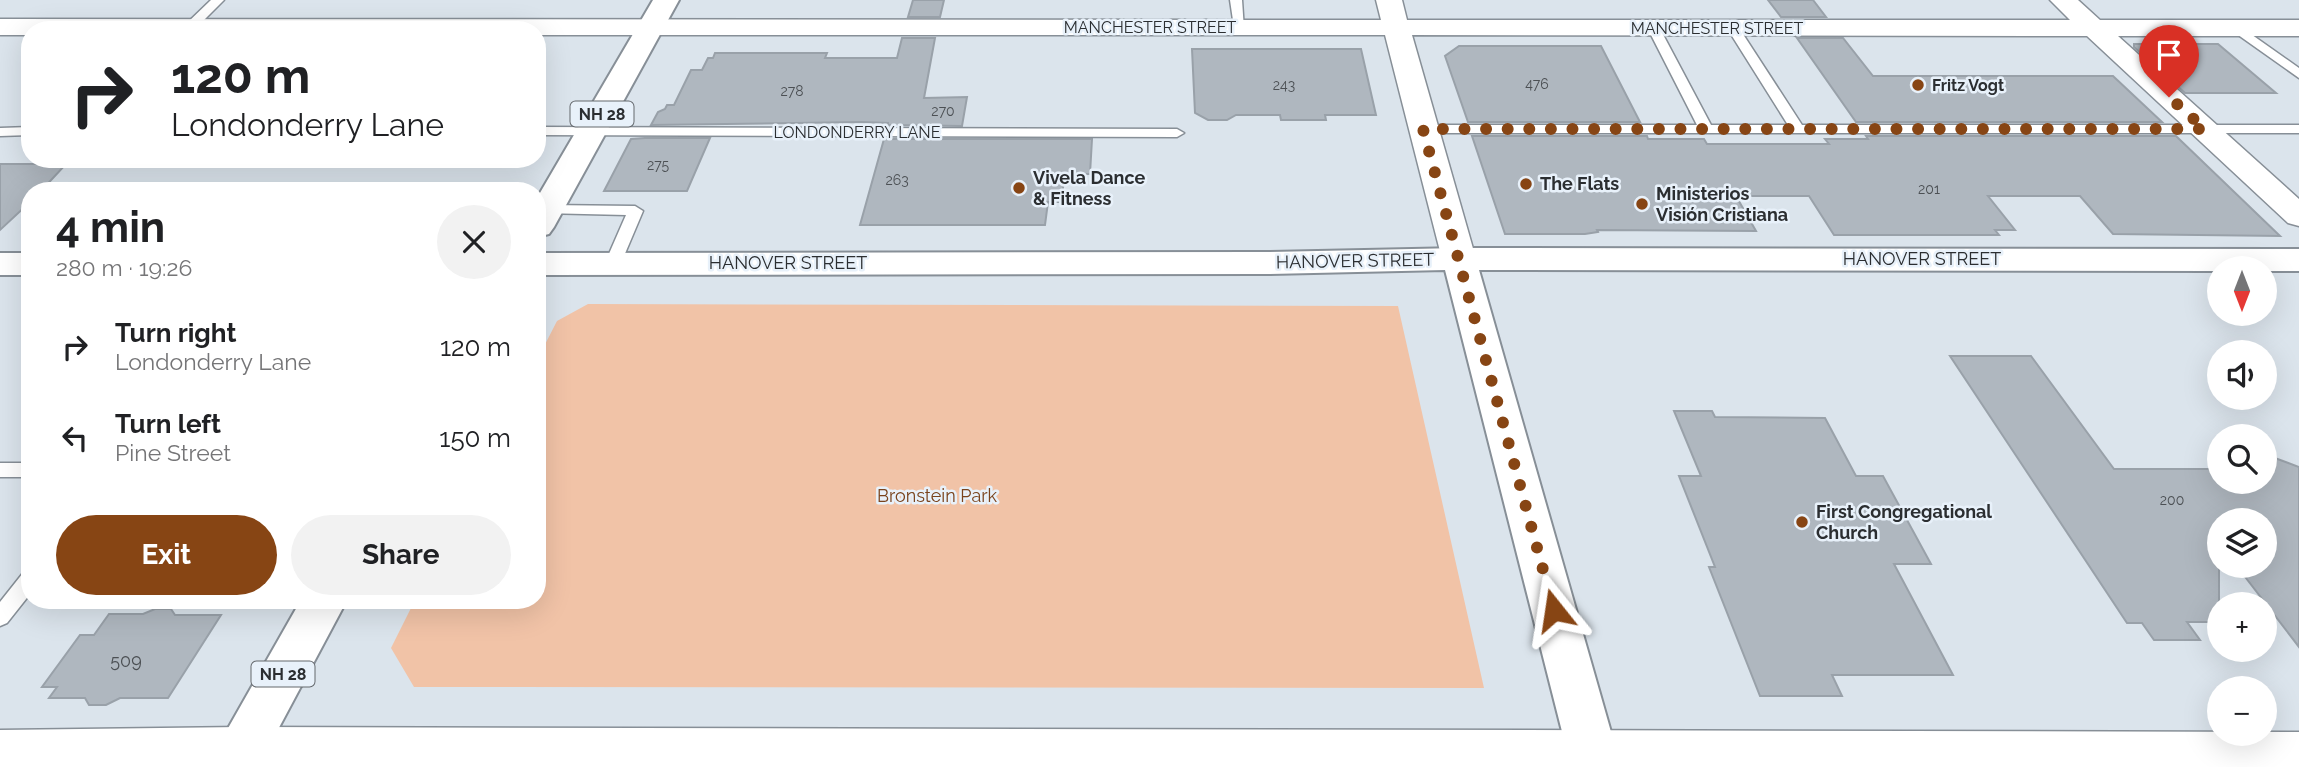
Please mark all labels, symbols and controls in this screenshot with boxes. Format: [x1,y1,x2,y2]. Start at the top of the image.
street label: MANCHESTER STREET [1064,18,1236,37]
street label: MANCHESTER STREET [1631,19,1803,38]
pin [2139,25,2199,97]
icon: arrive [2150,36,2188,74]
text: 120 m [171,47,310,104]
icon: right [56,49,147,140]
house number: 476 [1525,76,1549,92]
place label: Fritz Vogt [1932,76,2004,95]
house number: 243 [1273,77,1295,93]
marker: Fritz Vogt [1910,77,1926,93]
house number: 278 [780,83,804,99]
road number: NH 28 [570,102,634,126]
house number: 270 [931,103,955,119]
text: Londonderry Lane [171,106,444,143]
street label: LONDONDERRY LANE [774,123,941,142]
house number: 275 [647,157,669,173]
place label: Vivela Dance & Fitness [1033,167,1146,209]
house number: 263 [885,172,909,188]
place label: The Flats [1540,173,1619,194]
marker: The Flats [1518,176,1534,192]
marker: Vivela Dance & Fitness [1011,180,1027,196]
house number: 201 [1918,181,1940,197]
place label: Ministerios Visión Cristiana [1656,183,1788,225]
marker: Ministerios Visión Cristiana [1634,196,1650,212]
text: 4 min [56,203,165,252]
button: close [437,205,511,279]
street label: HANOVER STREET [1843,248,2001,269]
street label: HANOVER STREET [1276,249,1434,272]
street label: HANOVER STREET [709,252,867,273]
text: 280 m · 19:26 [56,254,192,281]
north arrow [2207,256,2277,326]
map controls [2207,256,2277,746]
text: Turn right [115,318,236,348]
icon: right [56,328,94,366]
text: 120 m [440,332,511,362]
button: sound [2207,340,2277,410]
text: Londonderry Lane [115,348,311,375]
text: Turn left [115,409,221,439]
icon: left [56,419,94,457]
text: 150 m [439,423,511,453]
button: search [2207,424,2277,494]
text: Pine Street [115,439,231,466]
park label: Bronstein Park [877,485,998,506]
house number: 200 [2160,492,2184,508]
place label: First Congregational Church [1816,501,1992,543]
button: layers [2207,508,2277,578]
marker: First Congregational Church [1794,514,1810,530]
button: Exit [56,515,277,595]
button: Share [291,515,511,595]
position arrow [1517,573,1591,647]
button: + [2207,592,2277,662]
house number: 509 [110,650,142,671]
road number: NH 28 [252,662,314,687]
button: − [2207,676,2277,746]

